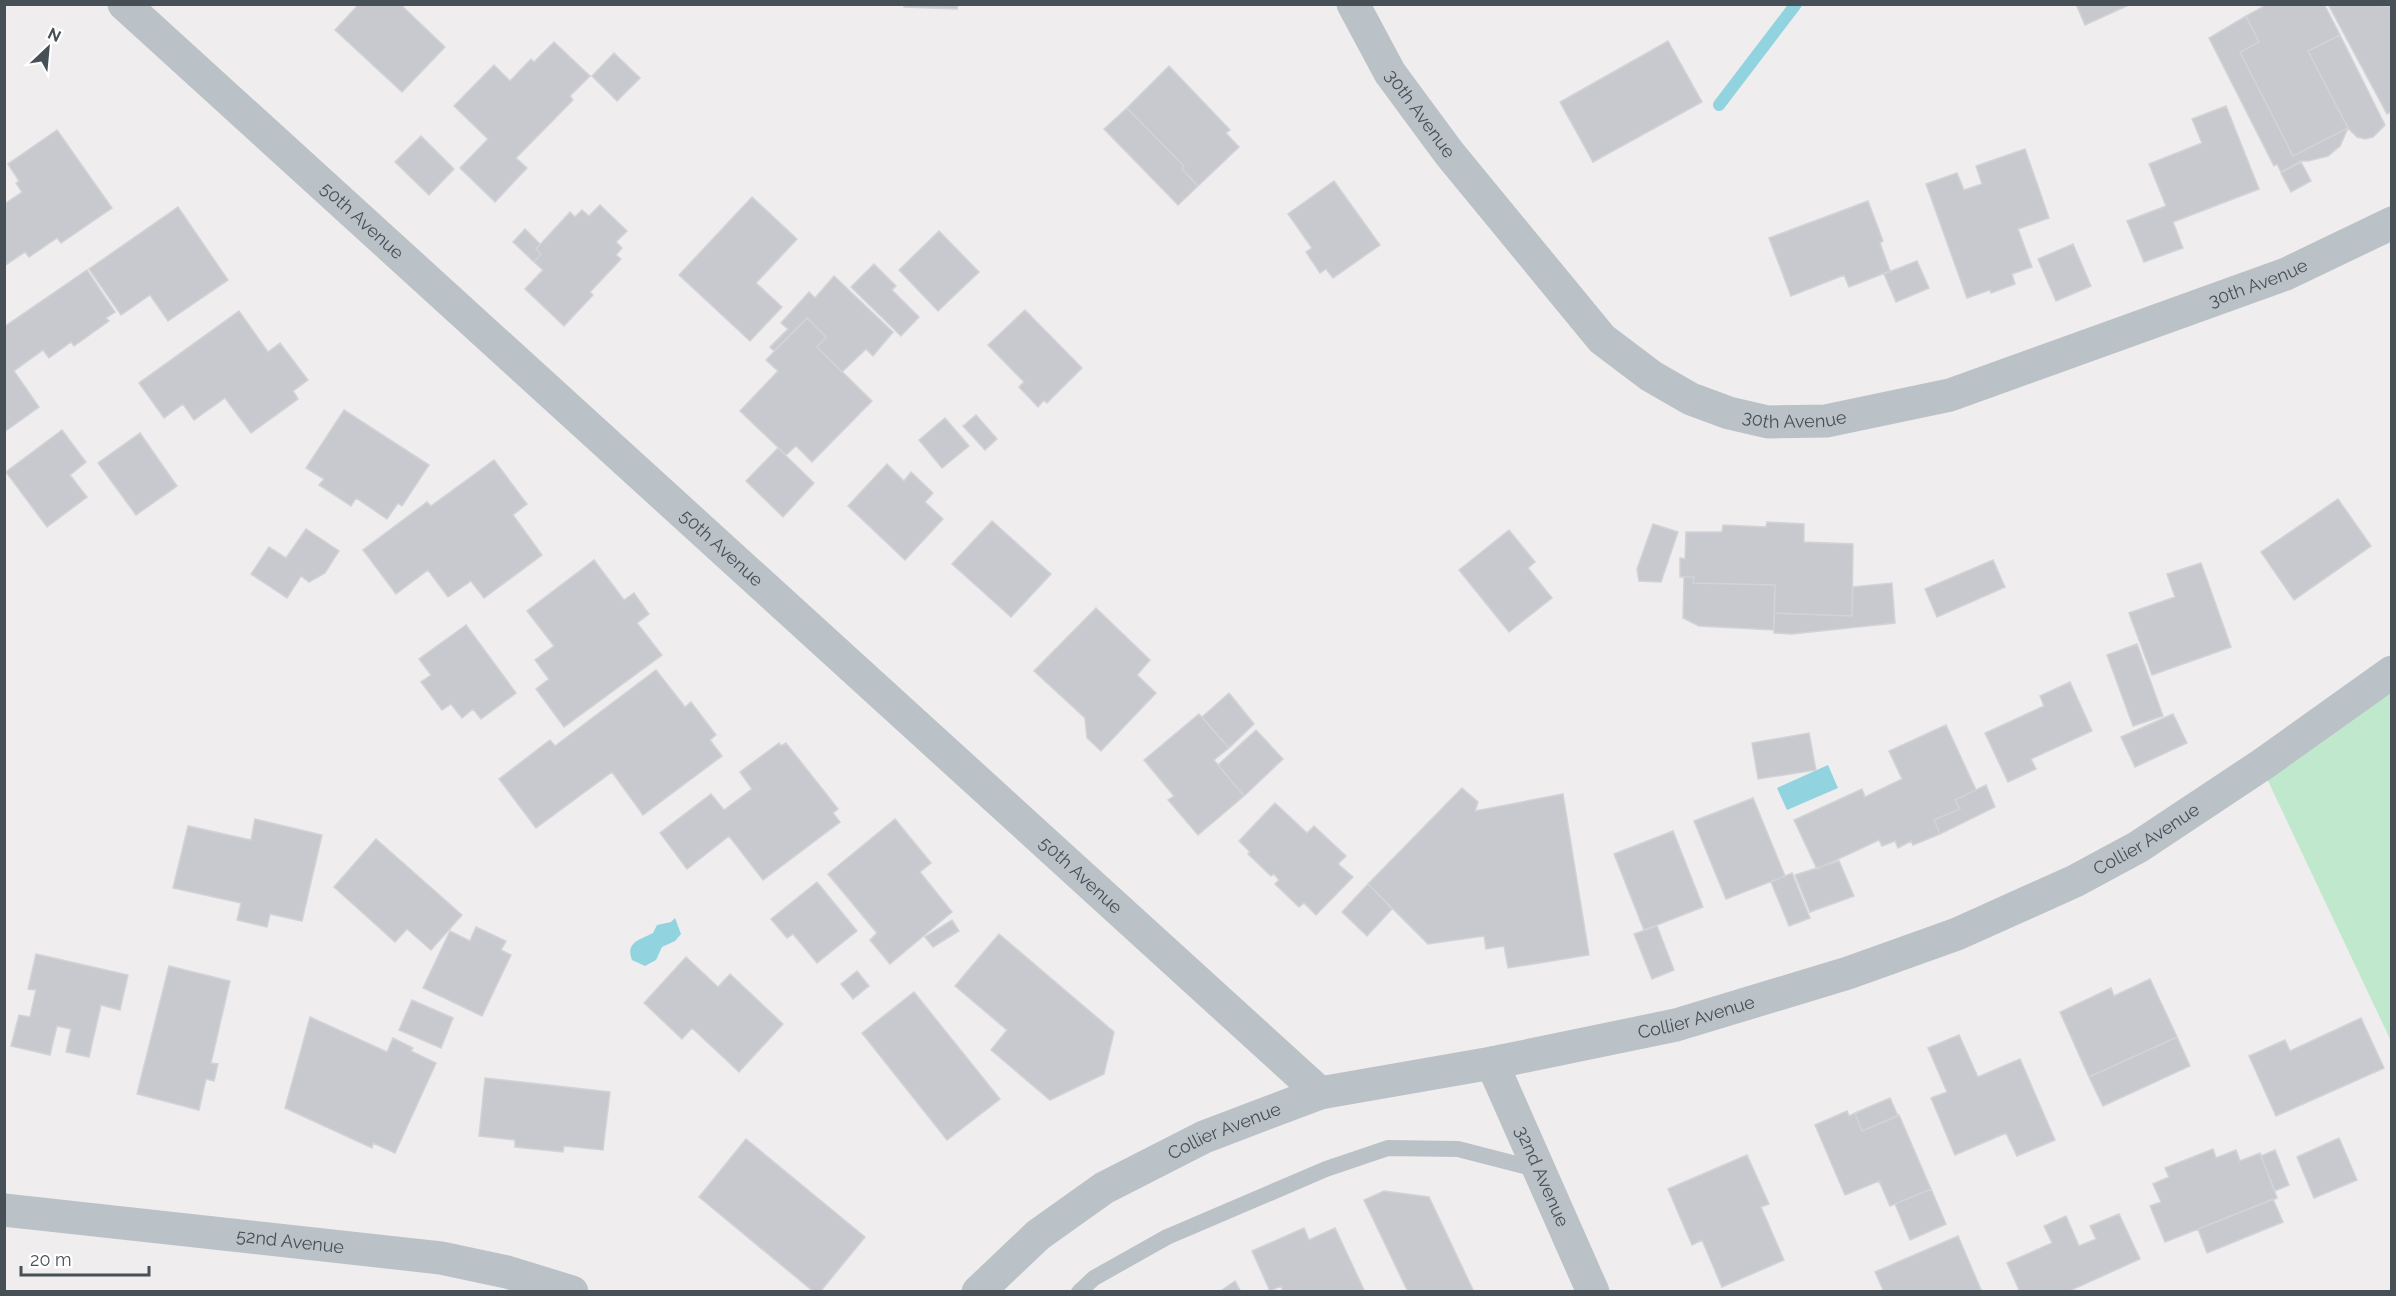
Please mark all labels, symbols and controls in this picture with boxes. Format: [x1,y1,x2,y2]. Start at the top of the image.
north arrow [18,18,78,78]
text: N [45,24,64,46]
street label: 30th Avenue [1381,65,1460,162]
street label: 50th Avenue [317,177,408,264]
street label: 30th Avenue [2205,254,2311,311]
street label: 30th Avenue [1741,405,1849,432]
street label: 50th Avenue [676,505,768,591]
street label: Collier Avenue [2089,798,2203,879]
street label: 50th Avenue [1035,832,1127,918]
street label: Collier Avenue [1636,991,1758,1043]
street label: Collier Avenue [1164,1098,1284,1164]
street label: 32nd Avenue [1511,1123,1574,1230]
street label: 52nd Avenue [235,1225,346,1257]
scale bar [21,1239,148,1277]
text: 20 m [30,1249,72,1270]

